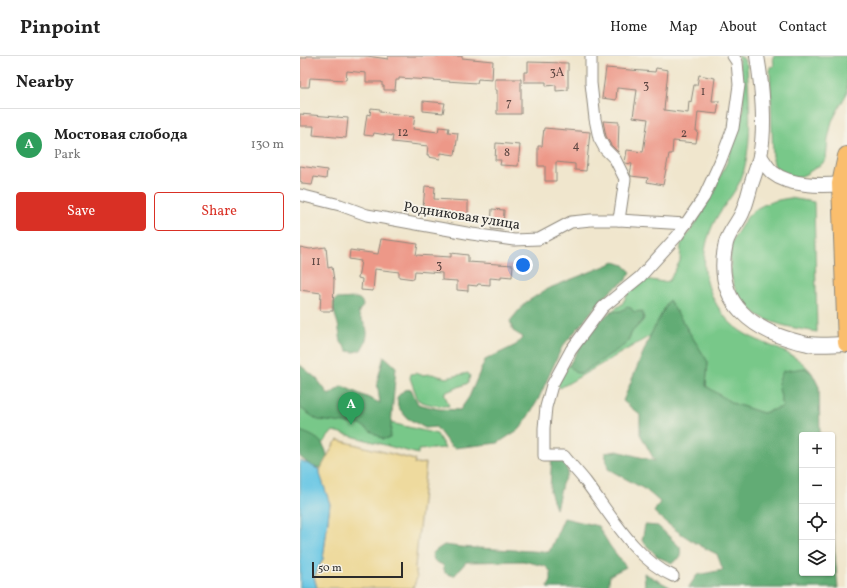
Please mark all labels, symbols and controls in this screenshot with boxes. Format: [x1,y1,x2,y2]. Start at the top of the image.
text: Pinpoint [20,15,100,41]
text: Home [610,18,647,37]
text: Map [669,18,697,37]
text: About [719,18,757,37]
text: Contact [779,18,827,37]
house number: 3А [550,65,565,81]
text: Nearby [16,71,74,94]
house number: 3 [643,78,649,94]
house number: 1 [701,84,705,100]
house number: 7 [506,95,512,111]
text: Мостовая слобода [54,125,188,146]
house number: 12 [397,125,409,141]
house number: 2 [681,126,687,142]
text: A [24,136,34,154]
text: 130 m [251,136,284,154]
house number: 4 [572,138,580,154]
house number: 8 [504,145,510,161]
text: Park [54,146,81,164]
button: Save [16,192,146,231]
button: Share [154,192,284,231]
street label: Родниковая улица [402,198,521,235]
house number: 11 [311,254,321,270]
your location [513,255,533,275]
house number: 3 [436,258,442,274]
pin: A [338,392,364,425]
map controls [799,432,835,576]
button: + [799,432,835,468]
button: − [799,468,835,504]
button: locate [799,504,835,540]
button: layers [799,540,835,576]
scale bar [312,560,403,579]
text: 50 m [318,561,342,576]

